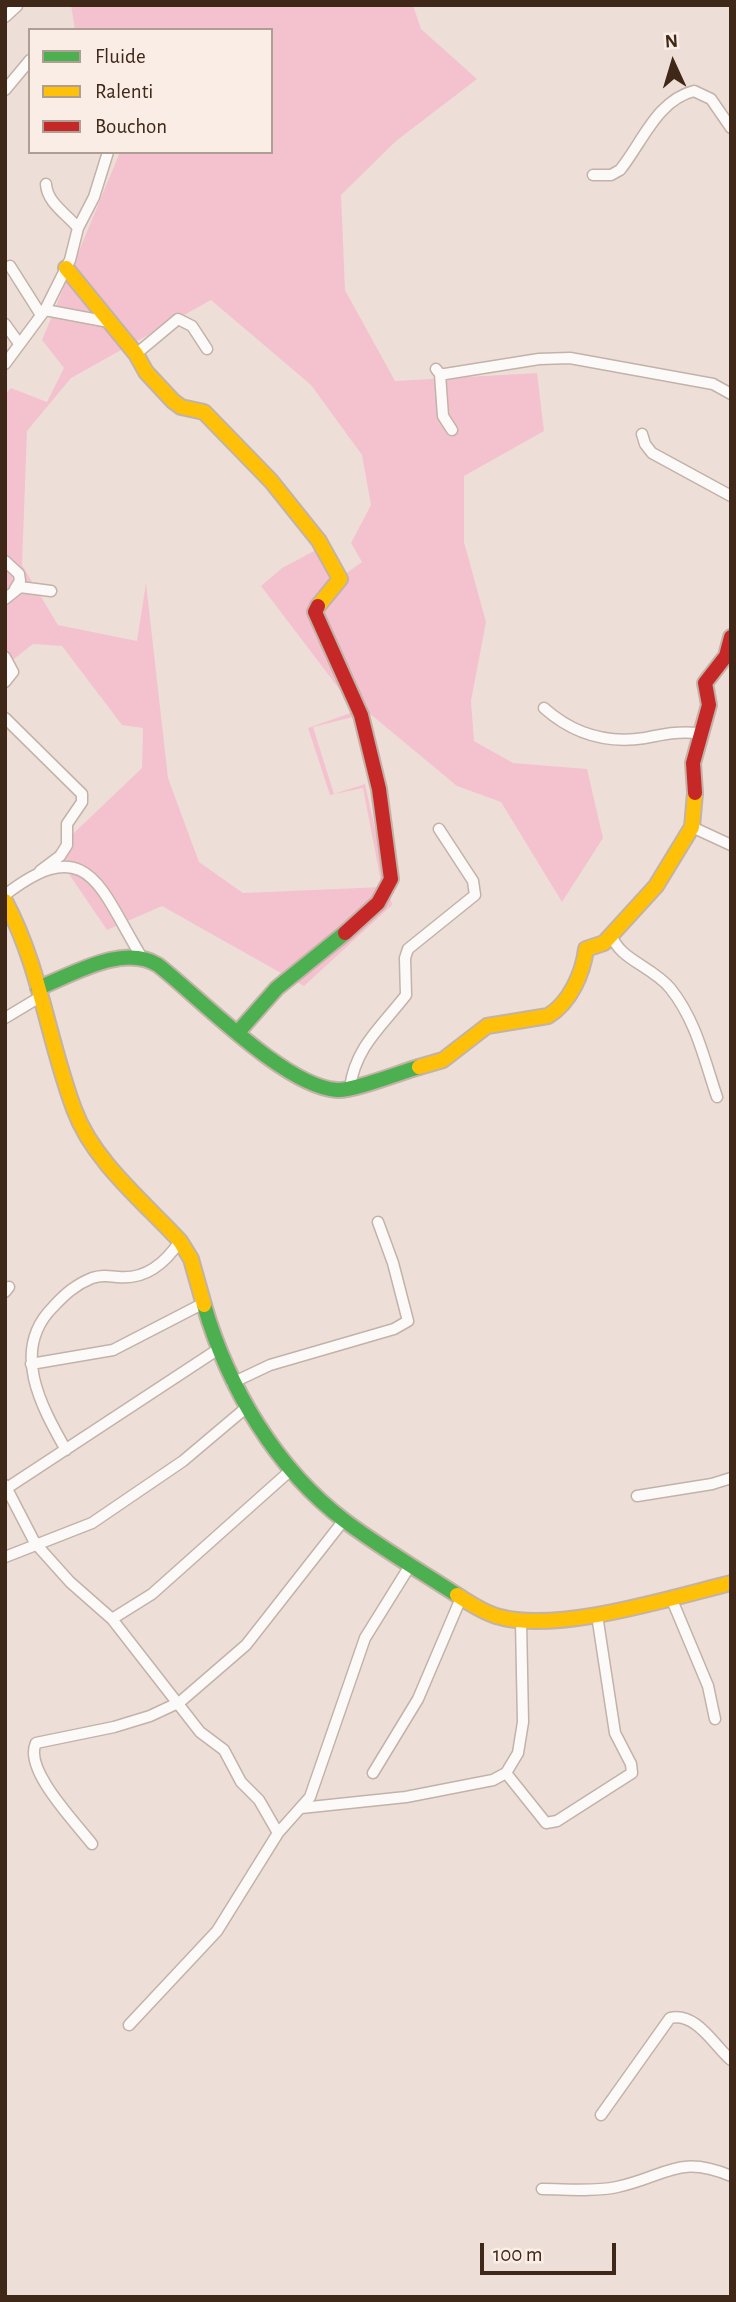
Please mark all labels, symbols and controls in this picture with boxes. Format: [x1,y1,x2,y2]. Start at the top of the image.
legend [28,28,273,154]
north arrow [638,28,708,98]
text: N [664,32,679,51]
text: Fluide [95,46,146,67]
text: Ralenti [95,81,153,102]
text: Bouchon [95,116,167,137]
scale bar [484,2228,620,2272]
text: 100 m [493,2244,543,2265]

